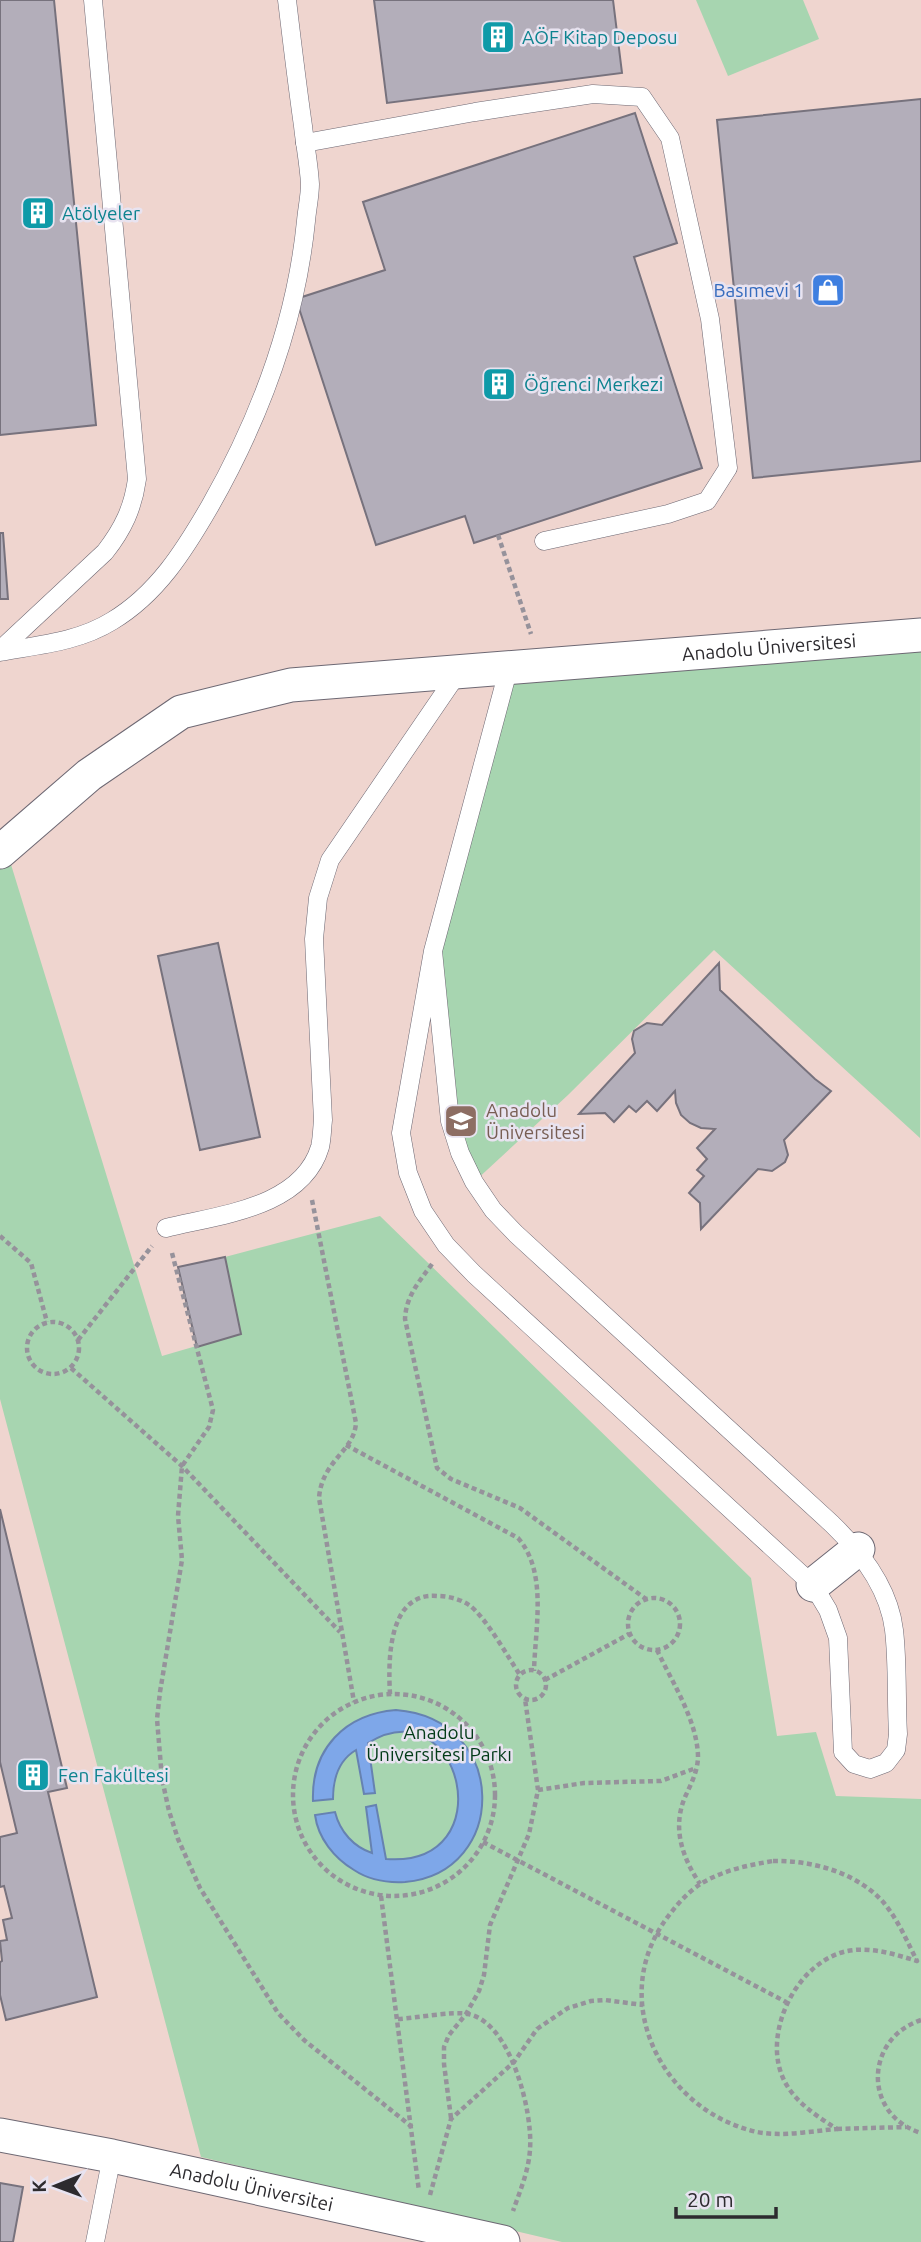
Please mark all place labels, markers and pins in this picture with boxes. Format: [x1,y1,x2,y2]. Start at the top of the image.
building icon: AÖF Kitap Deposu [479,18,517,56]
place label: AÖF Kitap Deposu [522,26,678,48]
building icon: Atölyeler [19,194,57,232]
place label: Atölyeler [62,202,140,224]
shop icon: Basımevi 1 [809,271,847,309]
place label: Basımevi 1 [713,279,804,301]
building icon: Öğrenci Merkezi [480,365,518,403]
place label: Öğrenci Merkezi [524,373,663,395]
place label: Anadolu Üniversitesi [486,1099,585,1143]
school or university icon: Anadolu Üniversitesi [442,1102,480,1140]
building icon: Fen Fakültesi [14,1756,52,1794]
place label: Fen Fakültesi [58,1764,169,1786]

